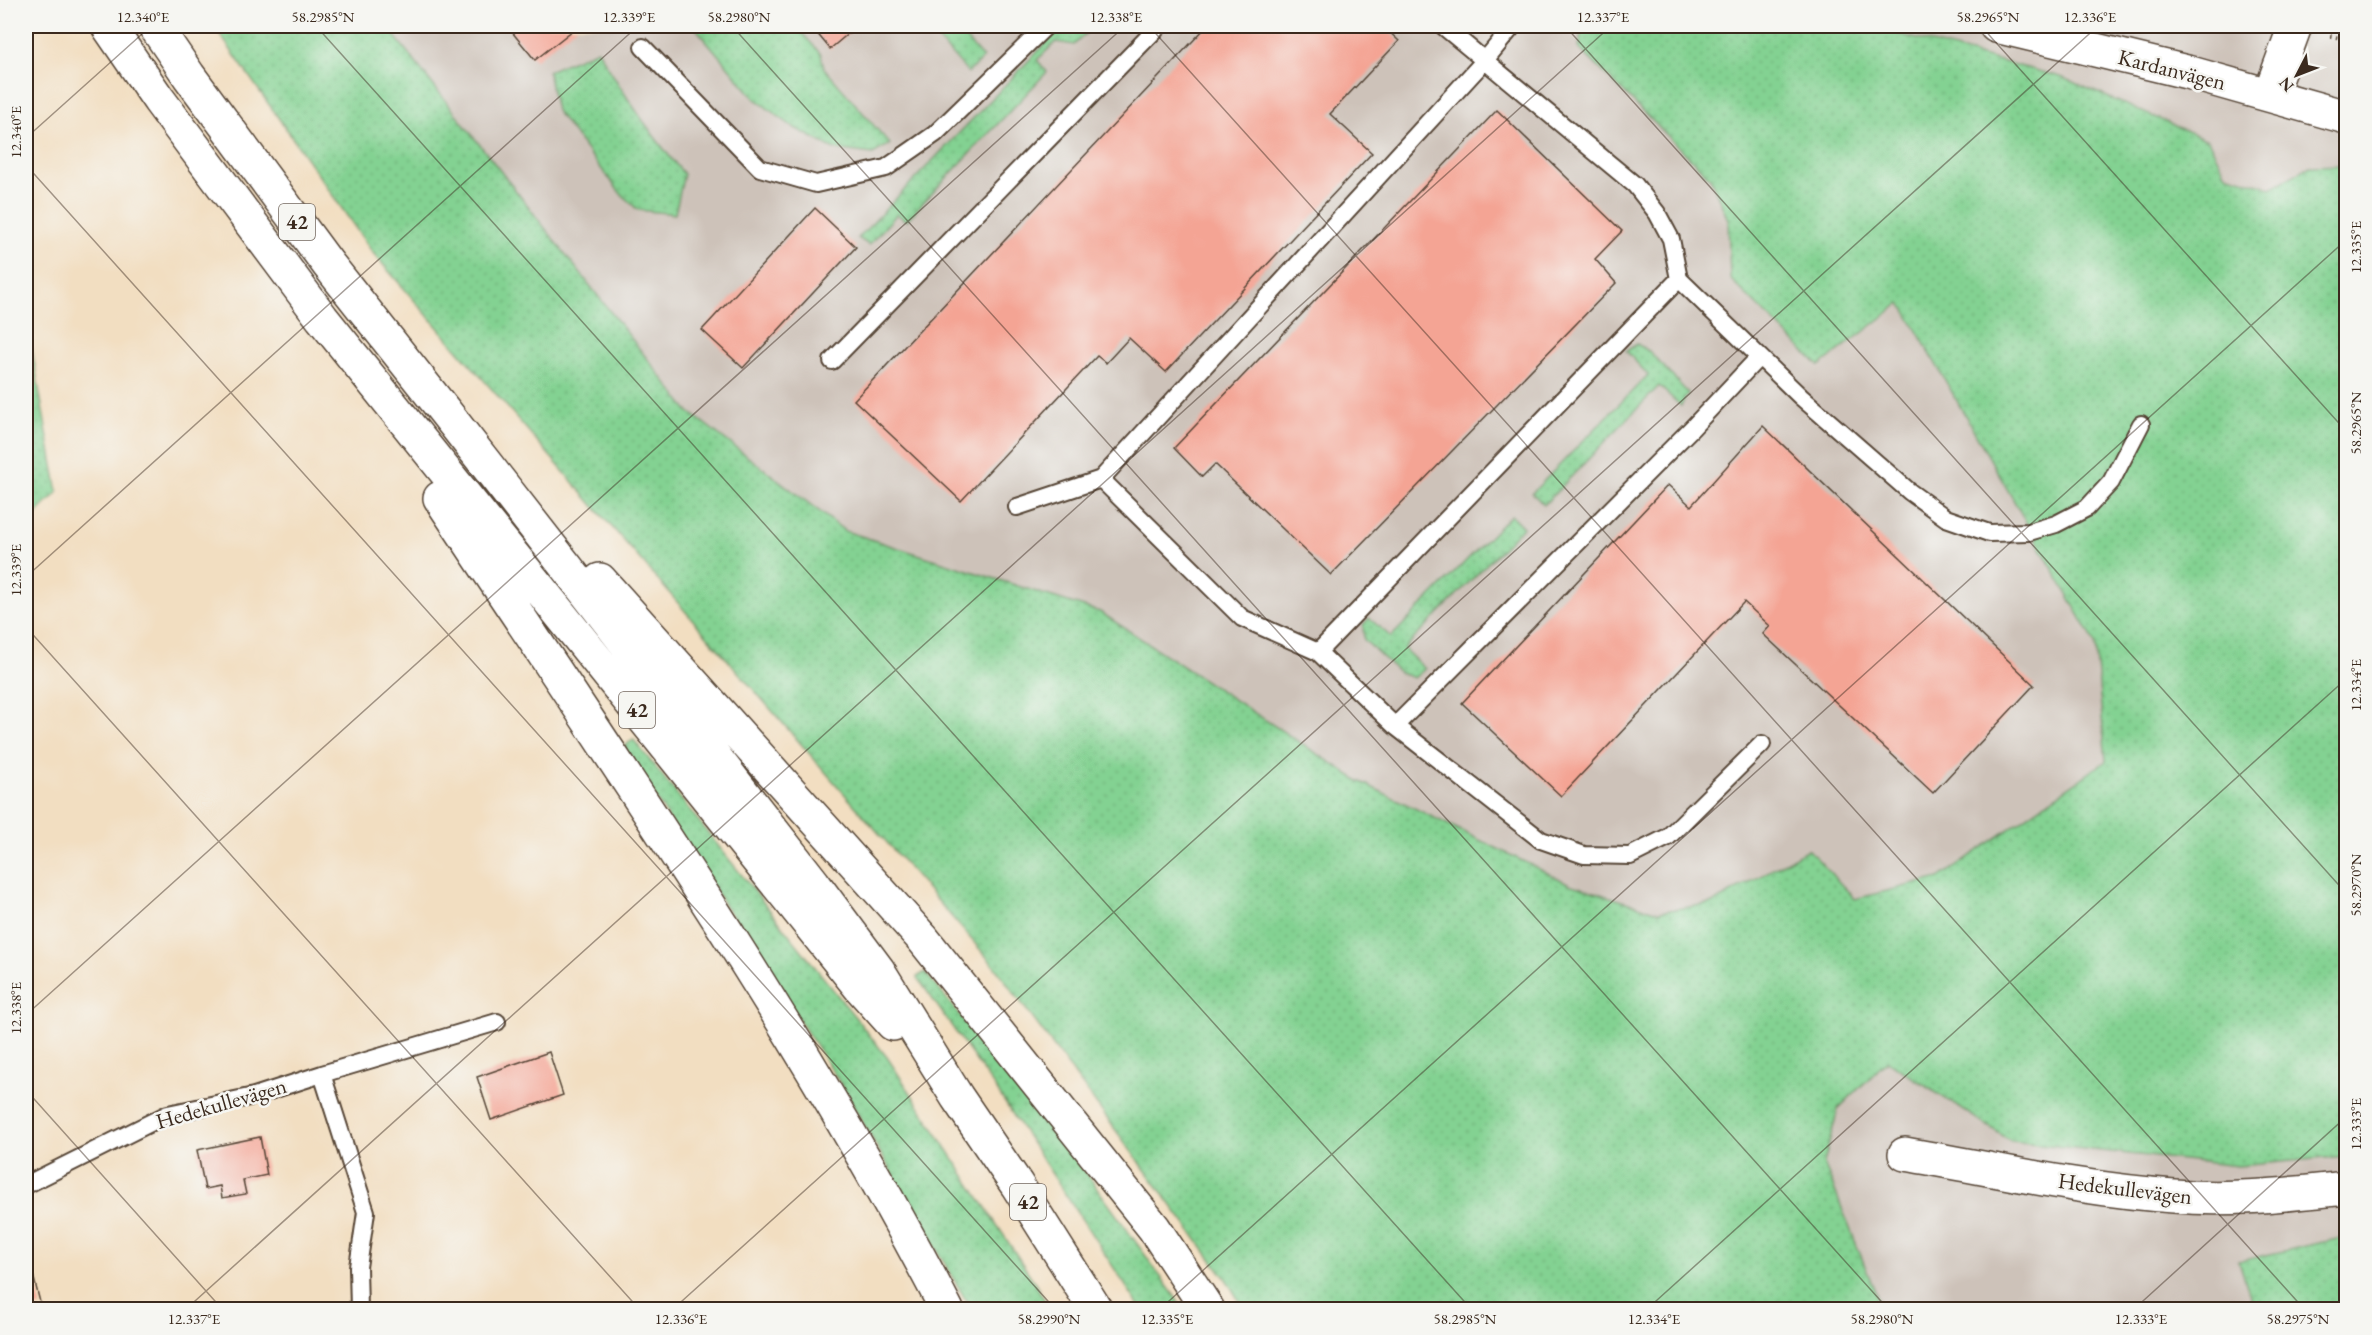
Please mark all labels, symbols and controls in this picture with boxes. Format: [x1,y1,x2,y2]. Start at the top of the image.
text: 12.340°E [117,7,170,26]
text: 58.2985°N [292,7,355,26]
text: 12.339°E [603,7,656,26]
text: 58.2980°N [708,7,771,26]
text: 12.338°E [1090,7,1143,26]
text: 12.337°E [1577,7,1630,26]
text: 58.2965°N [1957,7,2020,26]
text: 12.336°E [2064,7,2117,26]
street label: Kardanvägen [2115,42,2229,97]
north arrow [2267,45,2327,105]
text: N [2274,73,2298,97]
text: 12.340°E [6,105,25,158]
road number: 42 [279,204,315,240]
text: 12.335°E [2346,220,2365,273]
text: 58.2965°N [2346,391,2365,454]
text: 12.339°E [6,543,25,596]
text: 12.334°E [2346,658,2365,711]
road number: 42 [619,692,655,728]
text: 58.2970°N [2346,853,2365,916]
text: 12.338°E [6,981,25,1034]
street label: Hedekullevägen [152,1071,290,1136]
text: 12.333°E [2346,1097,2365,1150]
street label: Hedekullevägen [2056,1166,2194,1211]
road number: 42 [1010,1184,1046,1220]
text: 12.337°E [168,1309,221,1328]
text: 12.336°E [655,1309,708,1328]
text: 58.2990°N [1018,1309,1081,1328]
text: 12.335°E [1141,1309,1194,1328]
text: 58.2985°N [1434,1309,1497,1328]
text: 12.334°E [1628,1309,1681,1328]
text: 58.2980°N [1851,1309,1914,1328]
text: 12.333°E [2115,1309,2168,1328]
text: 58.2975°N [2267,1309,2330,1328]

